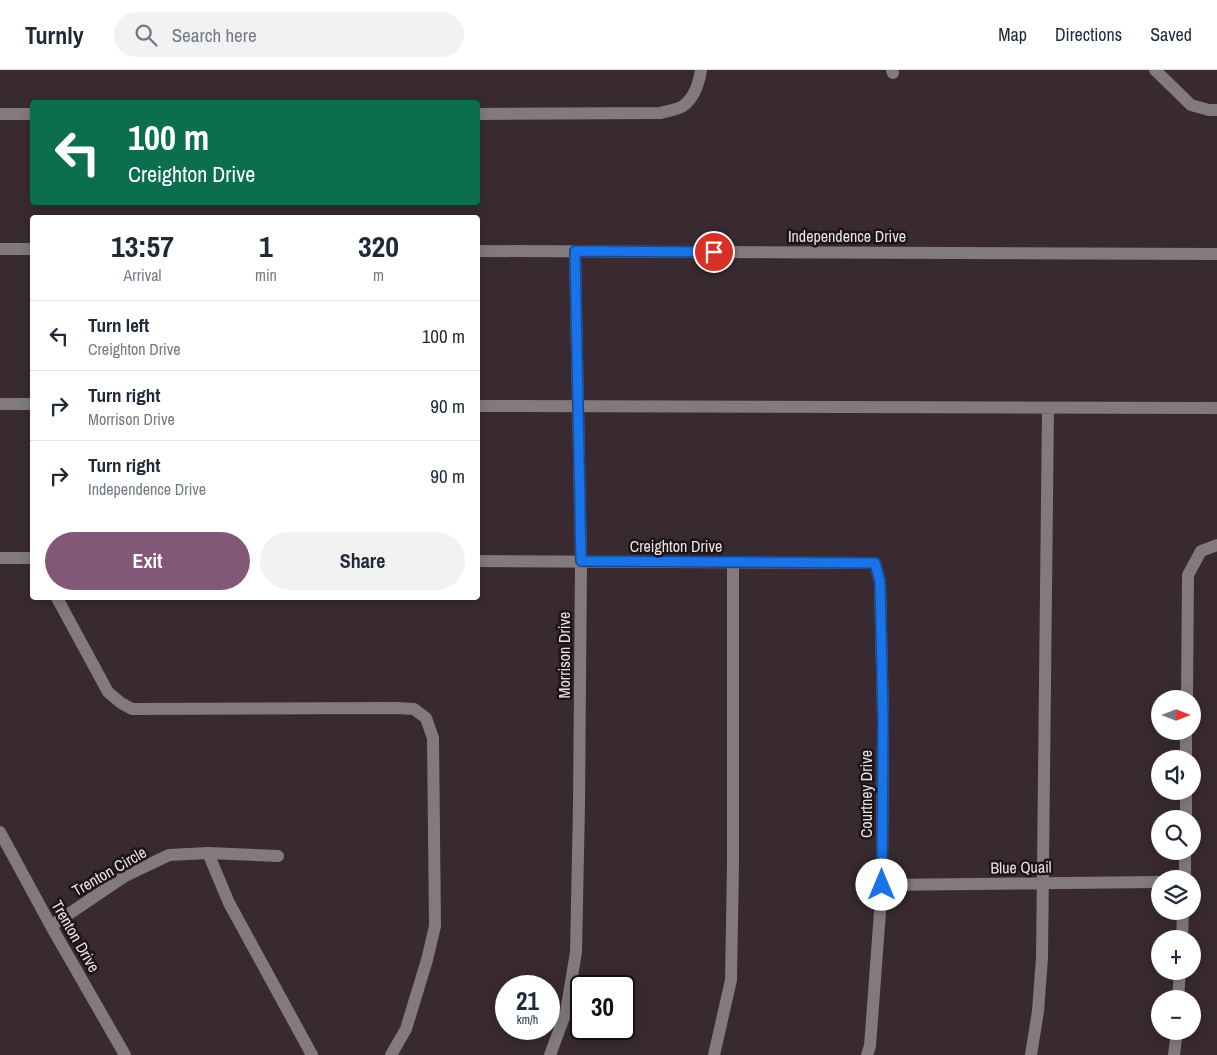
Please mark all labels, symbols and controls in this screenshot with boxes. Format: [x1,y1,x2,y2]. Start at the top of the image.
search box [114,12,464,57]
text: Turnly [25,19,84,51]
icon: search [132,21,160,49]
text: Search here [172,22,257,48]
text: Map [998,22,1027,47]
text: Directions [1055,22,1122,47]
text: Saved [1150,22,1192,47]
text: 100 m [128,114,209,161]
icon: left [45,120,110,185]
text: Creighton Drive [128,159,255,189]
street label: Independence Drive [788,225,906,247]
text: 13:57 [111,226,174,266]
text: 1 [259,226,273,266]
text: 320 [358,226,399,266]
pin [693,231,735,273]
icon: arrive [700,238,728,266]
text: Arrival [124,264,161,286]
text: min [255,264,277,286]
text: m [373,264,384,286]
text: Turn left [88,312,149,338]
icon: left [45,322,73,350]
text: 100 m [422,323,465,349]
text: Creighton Drive [88,338,181,360]
text: Turn right [88,382,160,408]
icon: right [45,392,73,420]
text: 90 m [430,393,465,419]
text: Morrison Drive [88,408,175,430]
text: Turn right [88,452,160,478]
icon: right [45,462,73,490]
text: 90 m [430,463,465,489]
text: Independence Drive [88,478,206,500]
button: Exit [45,532,250,590]
button: Share [260,532,465,590]
street label: Creighton Drive [630,535,722,557]
street label: Morrison Drive [553,612,575,698]
north arrow [1151,690,1201,740]
map controls [1151,690,1201,1040]
street label: Courtney Drive [855,750,877,838]
button: sound [1151,750,1201,800]
button: search [1151,810,1201,860]
street label: Trenton Circle [68,841,150,901]
street label: Blue Quail [990,855,1052,879]
position arrow [855,858,907,910]
button: layers [1151,870,1201,920]
street label: Trenton Drive [47,896,105,976]
button: + [1151,930,1201,980]
speed limit sign: 30 [570,975,635,1040]
text: 21 [516,984,539,1018]
button: − [1151,990,1201,1040]
text: km/h [517,1012,538,1028]

